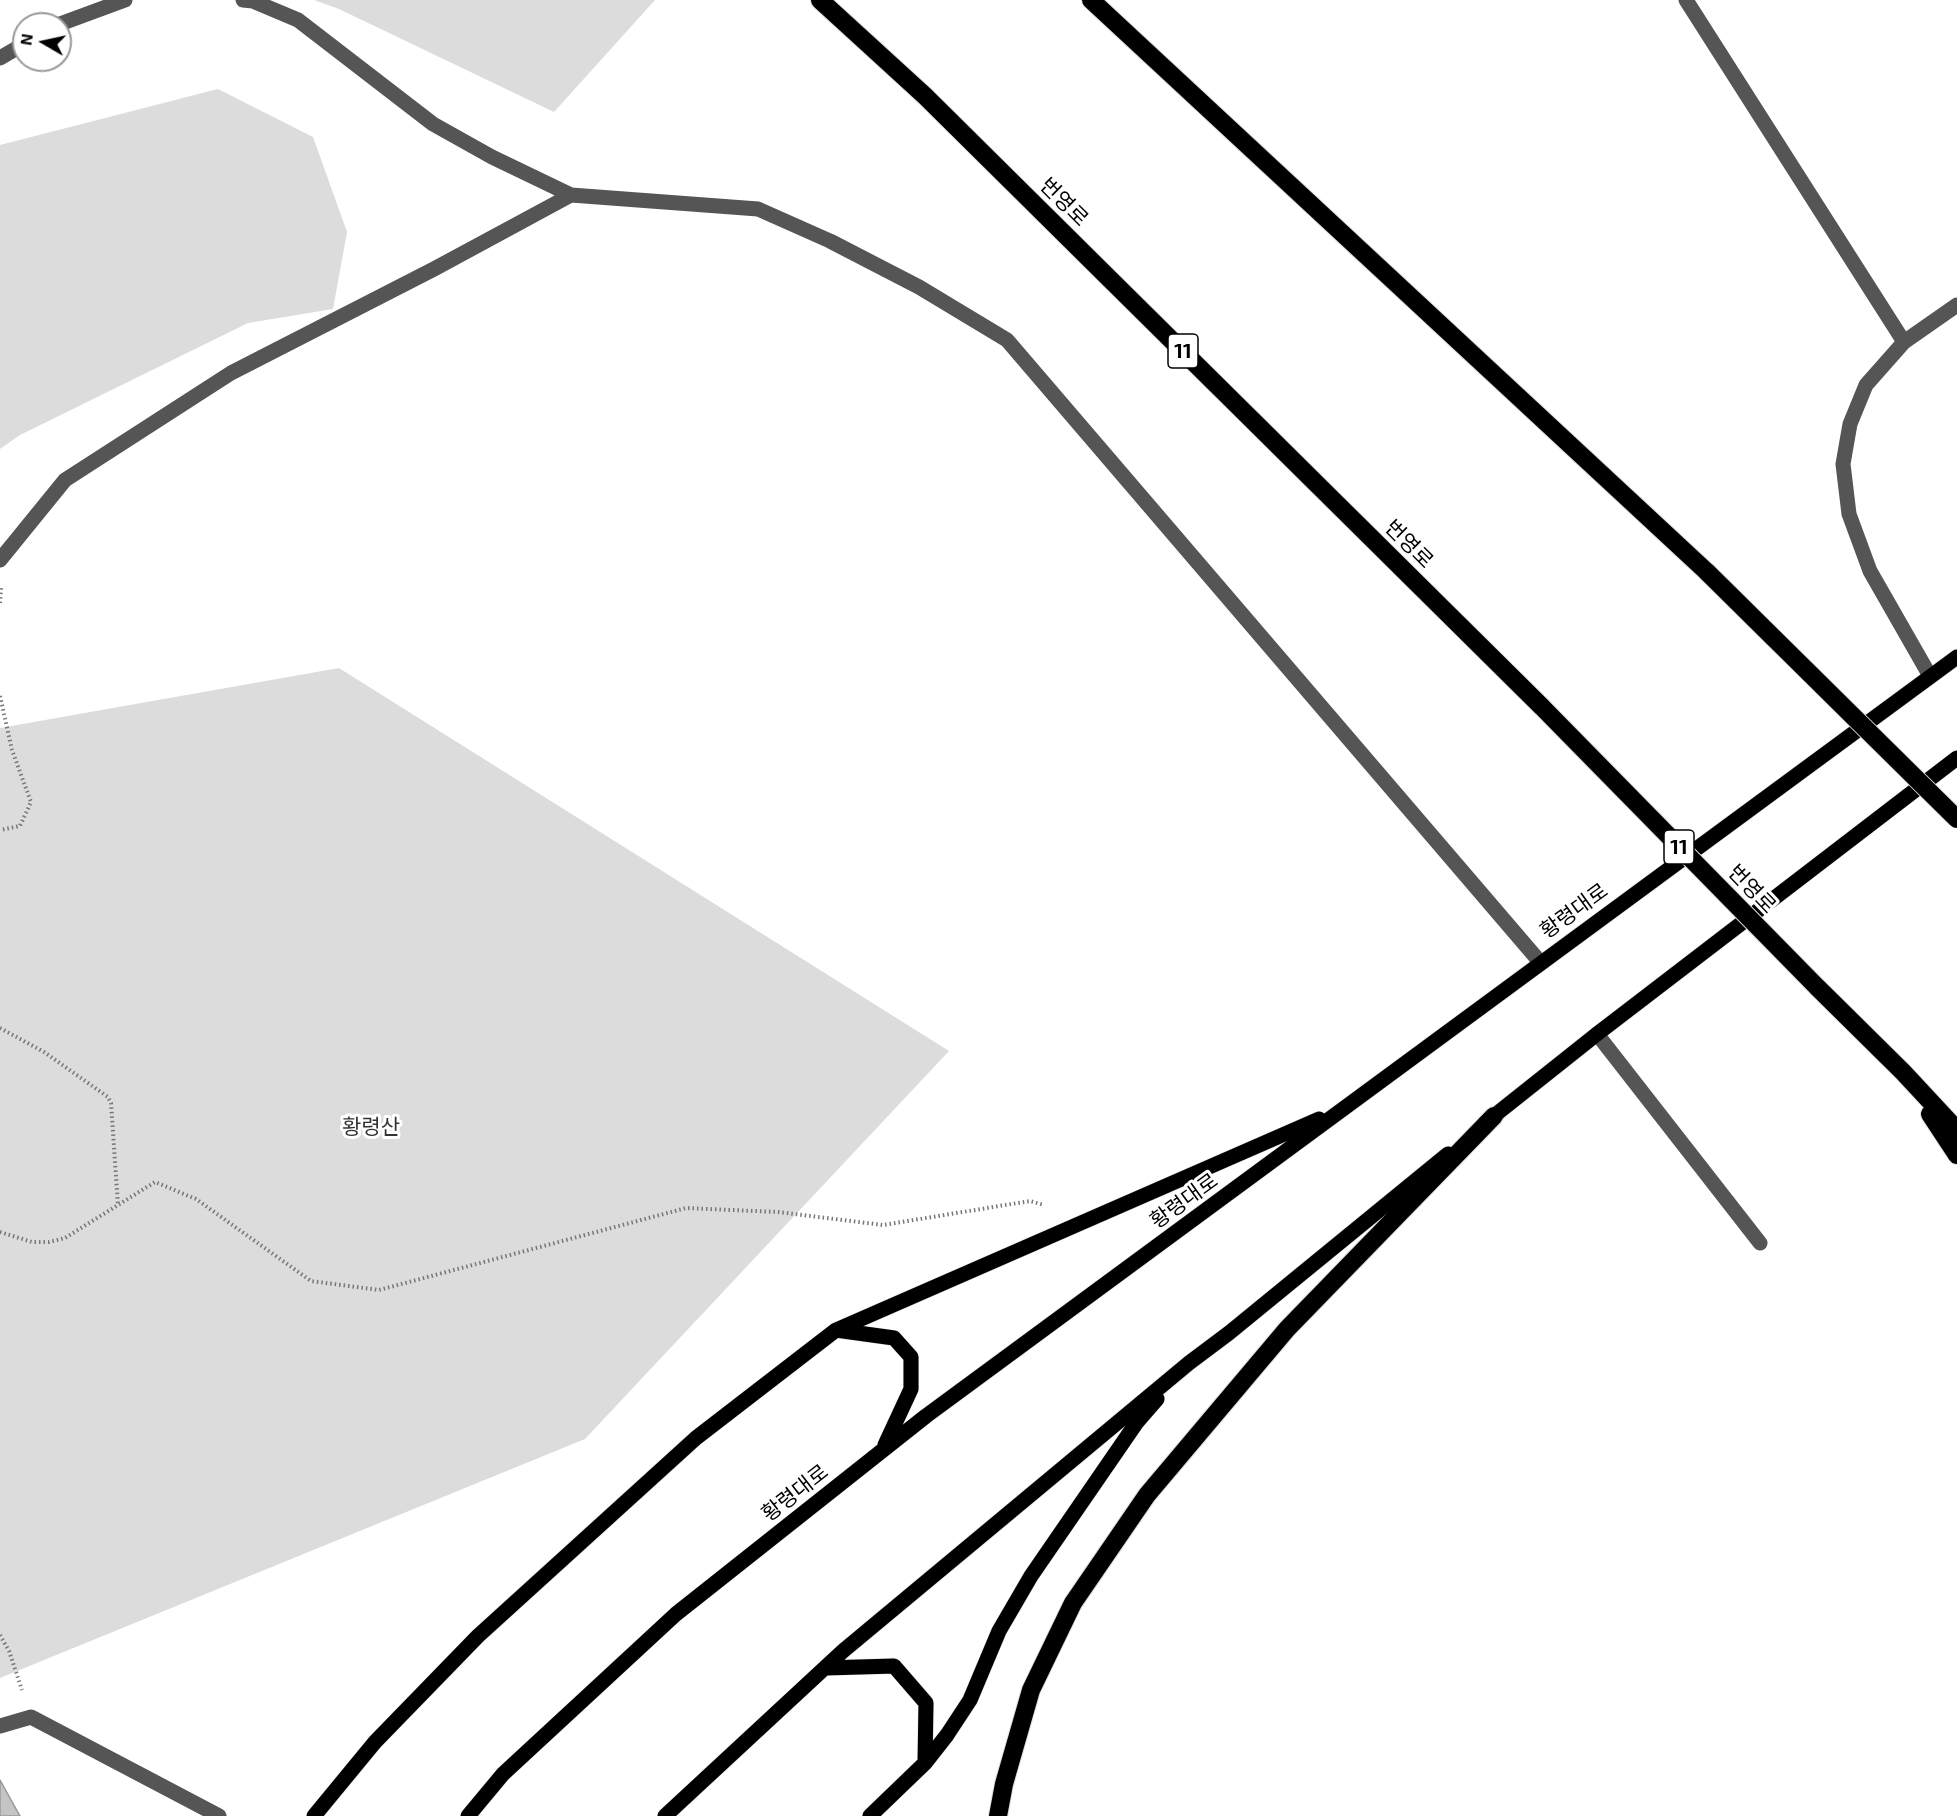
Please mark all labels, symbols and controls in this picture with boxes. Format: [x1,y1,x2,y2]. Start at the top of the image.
north arrow [12,12,72,72]
text: N [15,32,36,47]
street label: 번영로 [1035,173,1093,231]
road number: 11 [1168,334,1198,368]
street label: 번영로 [1380,515,1438,573]
road number: 11 [1664,830,1694,864]
street label: 번영로 [1723,859,1781,919]
street label: 황령대로 [1535,878,1613,944]
park label: 황령산 [342,1114,400,1140]
street label: 황령대로 [1145,1168,1223,1234]
street label: 황령대로 [757,1459,833,1527]

